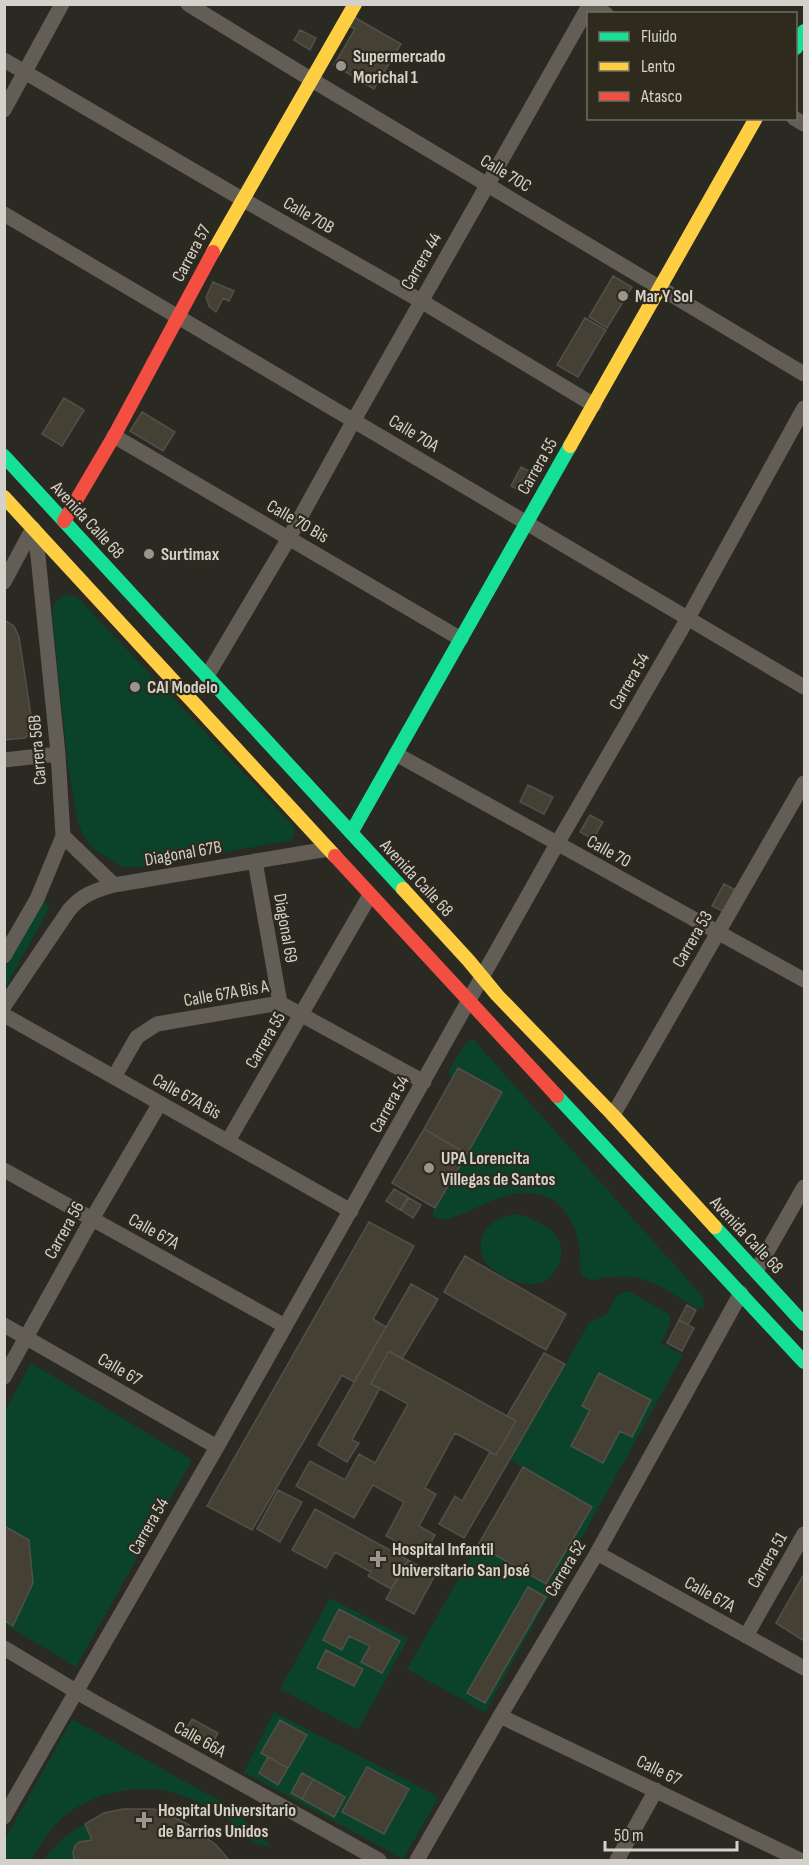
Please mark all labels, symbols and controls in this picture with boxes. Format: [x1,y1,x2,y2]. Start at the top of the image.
legend [587,12,797,120]
text: Fluido [641,26,677,47]
place label: Supermercado Morichal 1 [353,46,446,88]
text: Lento [641,56,675,77]
marker: Supermercado Morichal 1 [334,59,348,73]
text: Atasco [640,86,682,107]
street label: Calle 70C [476,150,535,197]
street label: Calle 70B [280,193,338,238]
street label: Carrera 57 [168,220,216,285]
street label: Carrera 44 [397,229,446,294]
place label: Mar Y Sol [635,286,693,307]
marker: Mar Y Sol [616,289,630,303]
street label: Calle 70A [385,410,443,457]
street label: Carrera 55 [513,434,562,498]
street label: Avenida Calle 68 [46,477,129,563]
street label: Calle 70 Bis [263,495,332,548]
place label: Surtimax [161,544,220,565]
marker: Surtimax [142,547,156,561]
street label: Carrera 54 [605,649,654,713]
place label: CAI Modelo [147,677,218,698]
marker: CAI Modelo [128,680,142,694]
street label: Carrera 56B [24,714,51,786]
street label: Calle 70 [583,831,635,872]
street label: Avenida Calle 68 [375,835,458,921]
street label: Diagonal 67B [143,836,223,871]
street label: Diagonal 69 [269,892,302,965]
street label: Carrera 53 [668,907,717,971]
street label: Calle 67A Bis A [182,976,270,1011]
street label: Carrera 55 [241,1008,290,1072]
street label: Calle 67A Bis [149,1069,225,1124]
street label: Carrera 54 [365,1072,414,1136]
place label: UPA Lorencita Villegas de Santos [441,1148,556,1190]
marker: UPA Lorencita Villegas de Santos [422,1161,436,1175]
street label: Avenida Calle 68 [705,1192,788,1278]
street label: Carrera 56 [40,1198,89,1263]
street label: Calle 67A [125,1209,183,1254]
street label: Calle 67 [94,1349,146,1391]
street label: Carrera 54 [124,1494,173,1558]
street label: Carrera 51 [743,1528,792,1592]
street label: Carrera 52 [540,1536,590,1600]
place label: Hospital Infantil Universitario San José [392,1539,530,1581]
marker: Hospital Infantil Universitario San José [369,1550,387,1568]
street label: Calle 67A [681,1572,739,1617]
street label: Calle 66A [170,1717,229,1762]
street label: Calle 67 [633,1751,685,1791]
place label: Hospital Universitario de Barrios Unidos [158,1800,296,1842]
marker: Hospital Universitario de Barrios Unidos [135,1811,153,1829]
scale bar [605,1814,737,1852]
text: 50 m [614,1825,644,1846]

